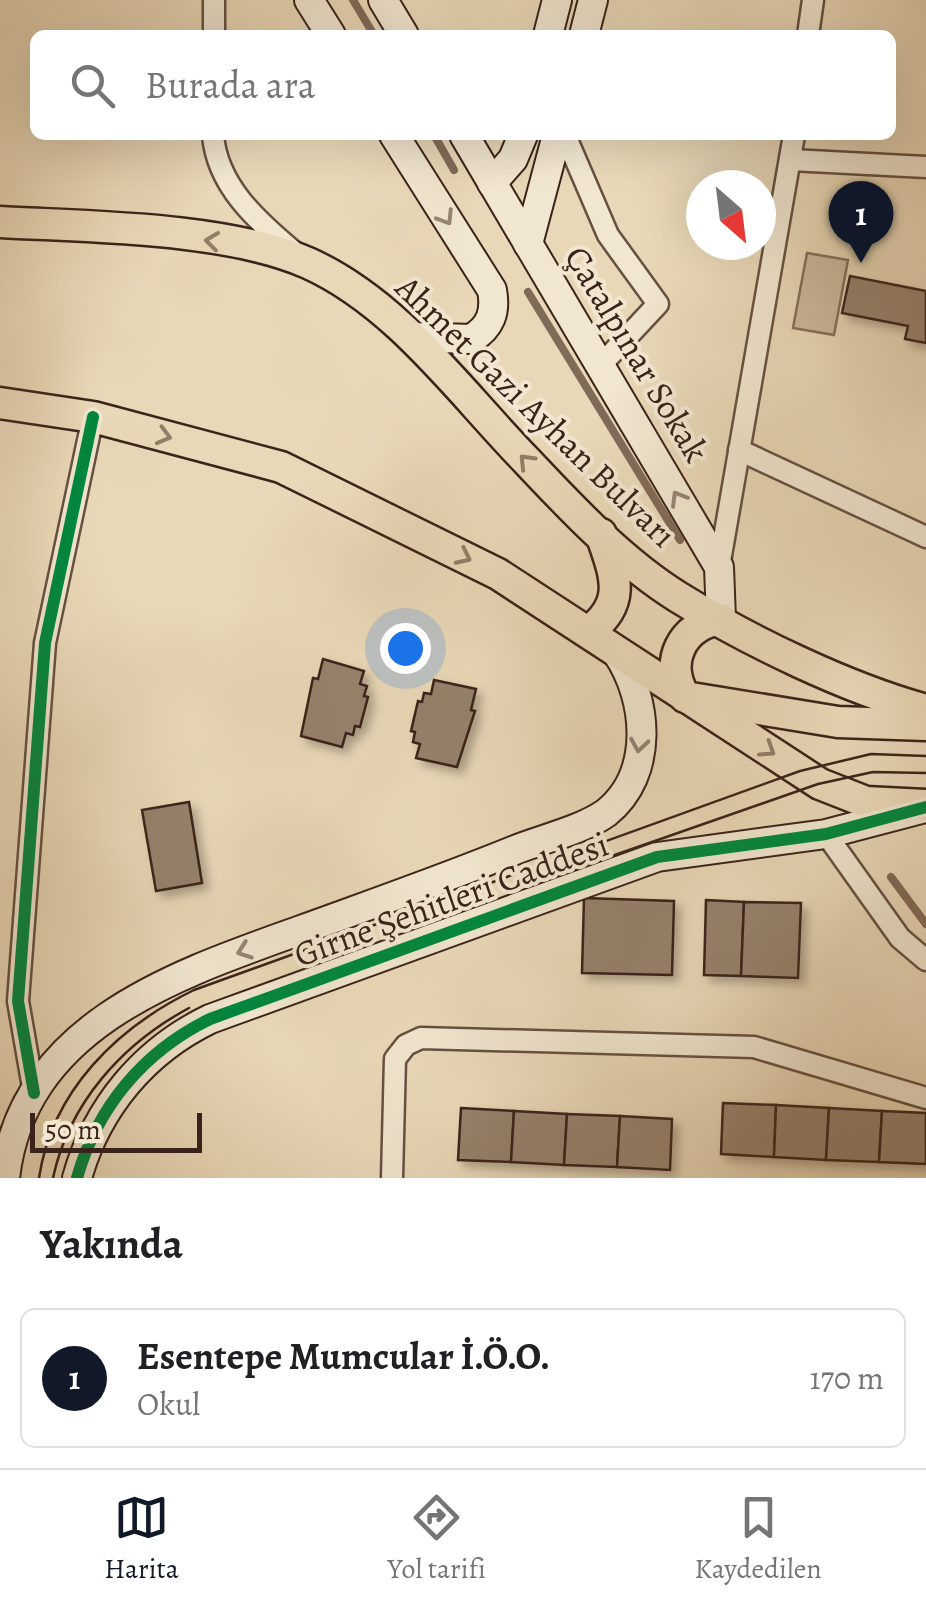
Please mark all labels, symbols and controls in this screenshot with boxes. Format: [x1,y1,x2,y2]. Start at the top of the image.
search box [30,30,896,140]
icon: search [65,58,120,113]
text: Burada ara [145,59,315,111]
north arrow [686,170,776,260]
pin: 1 [828,180,894,263]
one-way arrow [433,207,452,225]
one-way arrow [204,231,221,252]
street label: Çatalpınar Sokak [553,237,721,471]
street label: Ahmet Gazi Ayhan Bulvarı [384,263,687,558]
one-way arrow [155,424,172,445]
one-way arrow [520,454,538,472]
one-way arrow [671,491,690,509]
one-way arrow [454,545,472,565]
your location [380,623,431,674]
one-way arrow [630,737,651,753]
one-way arrow [757,737,775,756]
street label: Girne Şehitleri Caddesi [287,820,615,978]
one-way arrow [236,939,253,959]
scale bar [30,1108,202,1152]
text: 50 m [45,1111,101,1149]
text: Yakında [40,1215,183,1272]
text: Esentepe Mumcular İ.Ö.O. [137,1330,550,1382]
text: 1 [69,1356,80,1400]
text: 170 m [810,1356,884,1400]
text: Okul [137,1382,200,1426]
tab: Harita [104,1490,179,1588]
tab: Yol tarifi [388,1490,486,1588]
tab: Kaydedilen [695,1490,822,1588]

